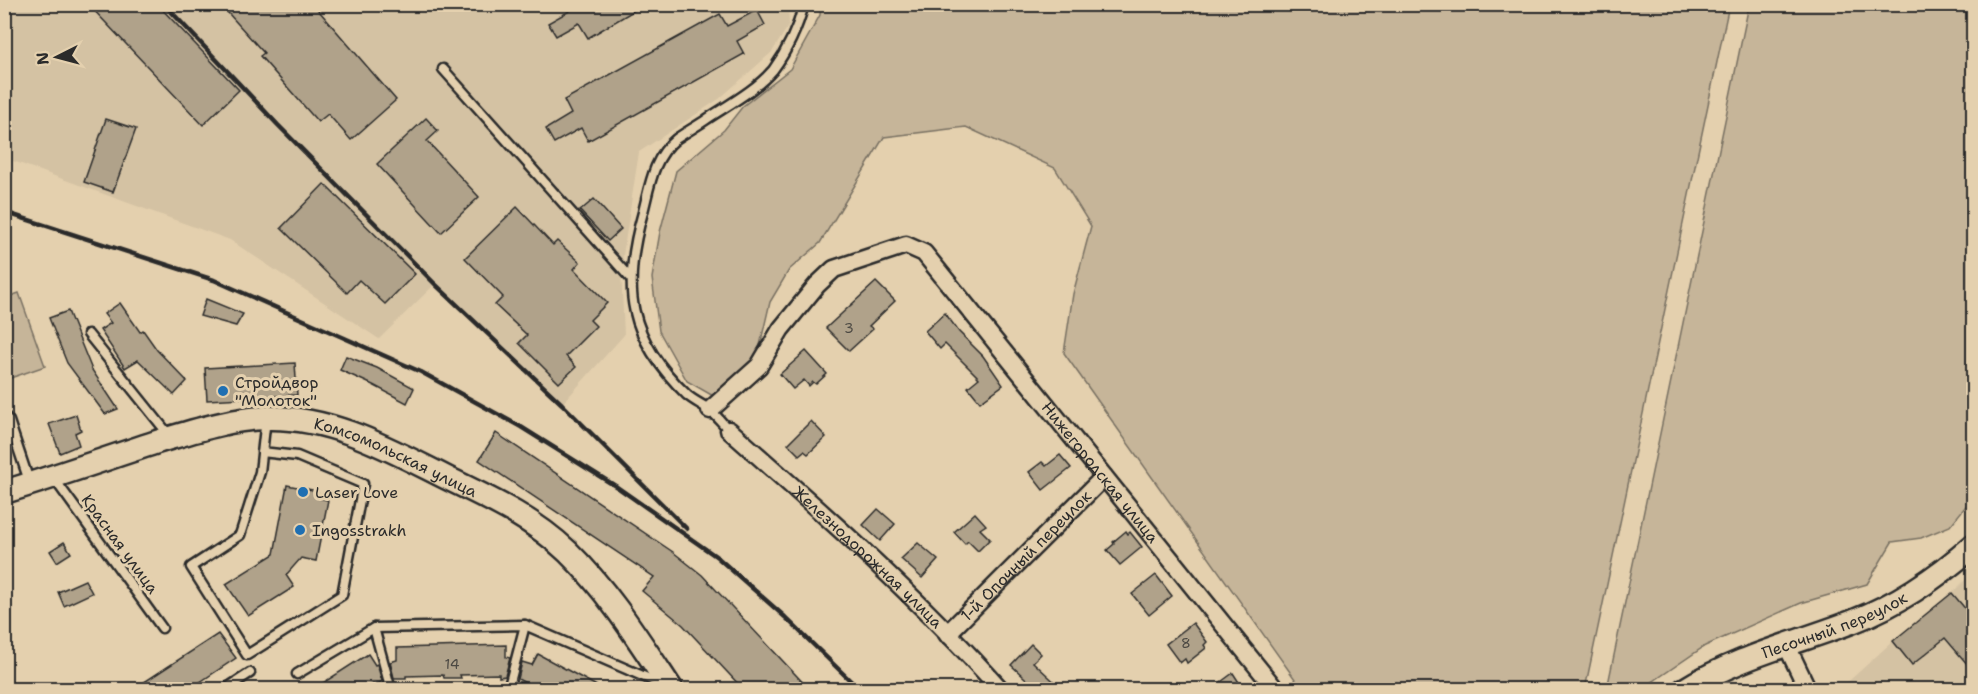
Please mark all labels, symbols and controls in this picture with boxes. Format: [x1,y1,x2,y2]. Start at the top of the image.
north arrow [27,27,87,87]
text: N [31,51,54,66]
house number: 3 [844,319,854,337]
place label: Стройдвор "Молоток" [235,372,319,411]
marker: Стройдвор "Молоток" [216,384,230,398]
street label: Нижегородская улица [1037,397,1164,547]
street label: Комсомольская улица [312,412,481,502]
street label: Железнодорожная улица [788,481,948,633]
place label: Laser Love [315,482,398,503]
marker: Laser Love [296,485,310,499]
street label: 1-й Опочный переулок [956,485,1096,625]
street label: Красная улица [77,490,163,598]
place label: Ingosstrakh [312,520,407,541]
marker: Ingosstrakh [293,523,307,537]
street label: Песочный переулок [1759,586,1911,663]
house number: 8 [1181,634,1191,652]
house number: 14 [444,655,460,673]

